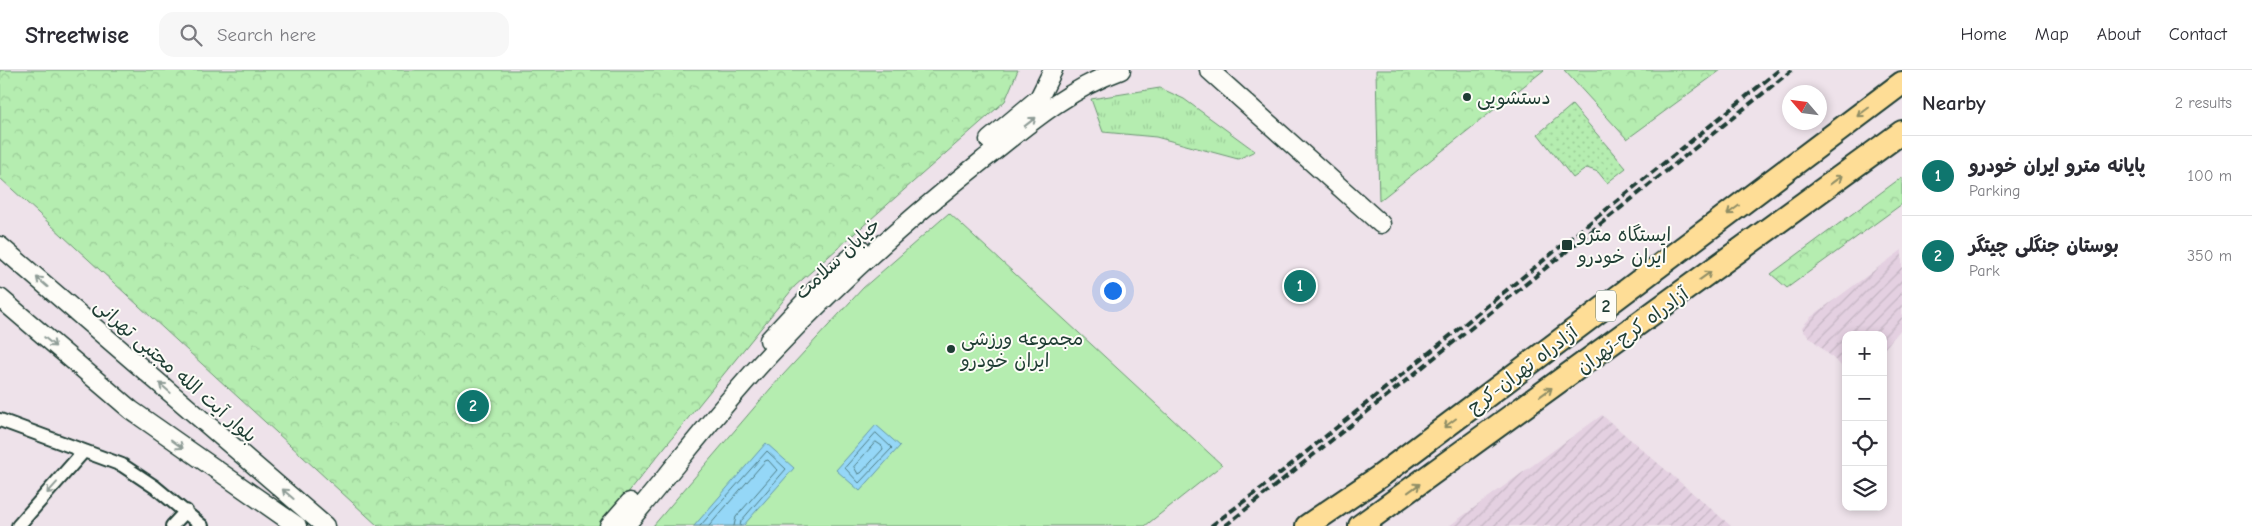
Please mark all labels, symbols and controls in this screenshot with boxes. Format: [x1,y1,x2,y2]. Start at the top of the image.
search box [159,12,509,57]
text: Streetwise [25,21,129,49]
icon: search [177,21,205,49]
text: Search here [217,24,316,46]
text: Home [1960,24,2007,45]
text: Map [2035,24,2069,45]
text: About [2097,24,2141,45]
text: Contact [2169,24,2227,45]
north arrow [1782,85,1827,130]
place label: دستشویی [1477,87,1551,110]
marker: دستشویی [1461,91,1473,103]
text: Nearby [1922,91,1986,115]
text: 2 results [2175,94,2232,112]
one-way arrow [1857,106,1870,117]
one-way arrow [1024,117,1037,128]
text: پایانه مترو ایران خودرو [1969,155,2145,177]
text: 1 [1935,167,1941,185]
text: 100 m [2188,167,2232,185]
one-way arrow [1829,174,1842,185]
text: Parking [1969,182,2021,200]
one-way arrow [1727,204,1740,215]
street label: خیابان سلامت [790,214,885,304]
place label: ایستگاه مترو ایران خودرو [1576,224,1671,268]
text: بوستان جنگلی چیتگر [1969,235,2119,257]
marker: ایستگاه مترو ایران خودرو [1560,238,1574,252]
text: 2 [1934,247,1942,265]
text: 350 m [2187,247,2232,265]
text: Park [1969,262,2000,280]
pin: 1 [1284,267,1316,305]
one-way arrow [1698,271,1712,281]
one-way arrow [36,277,49,288]
your location [1100,278,1126,304]
street label: آزادراه کرج-تهران [1573,282,1694,379]
road number: 2 [1596,290,1616,322]
street label: بلوار آیت الله مجتبی تهرانی [89,294,261,448]
street label: آزادراه تهران-کرج [1463,320,1584,419]
place label: مجموعه ورزشی ایران خودرو [959,328,1083,372]
map controls [1842,331,1887,511]
button: + [1842,331,1887,376]
one-way arrow [43,336,56,347]
marker: مجموعه ورزشی ایران خودرو [945,343,957,355]
button: − [1842,376,1887,421]
one-way arrow [159,383,172,394]
pin: 2 [457,387,489,425]
one-way arrow [1539,387,1552,398]
one-way arrow [1444,418,1457,429]
button: locate [1842,421,1887,466]
one-way arrow [169,438,183,449]
button: layers [1842,466,1887,511]
one-way arrow [46,481,58,494]
one-way arrow [1407,483,1421,493]
one-way arrow [282,488,295,500]

